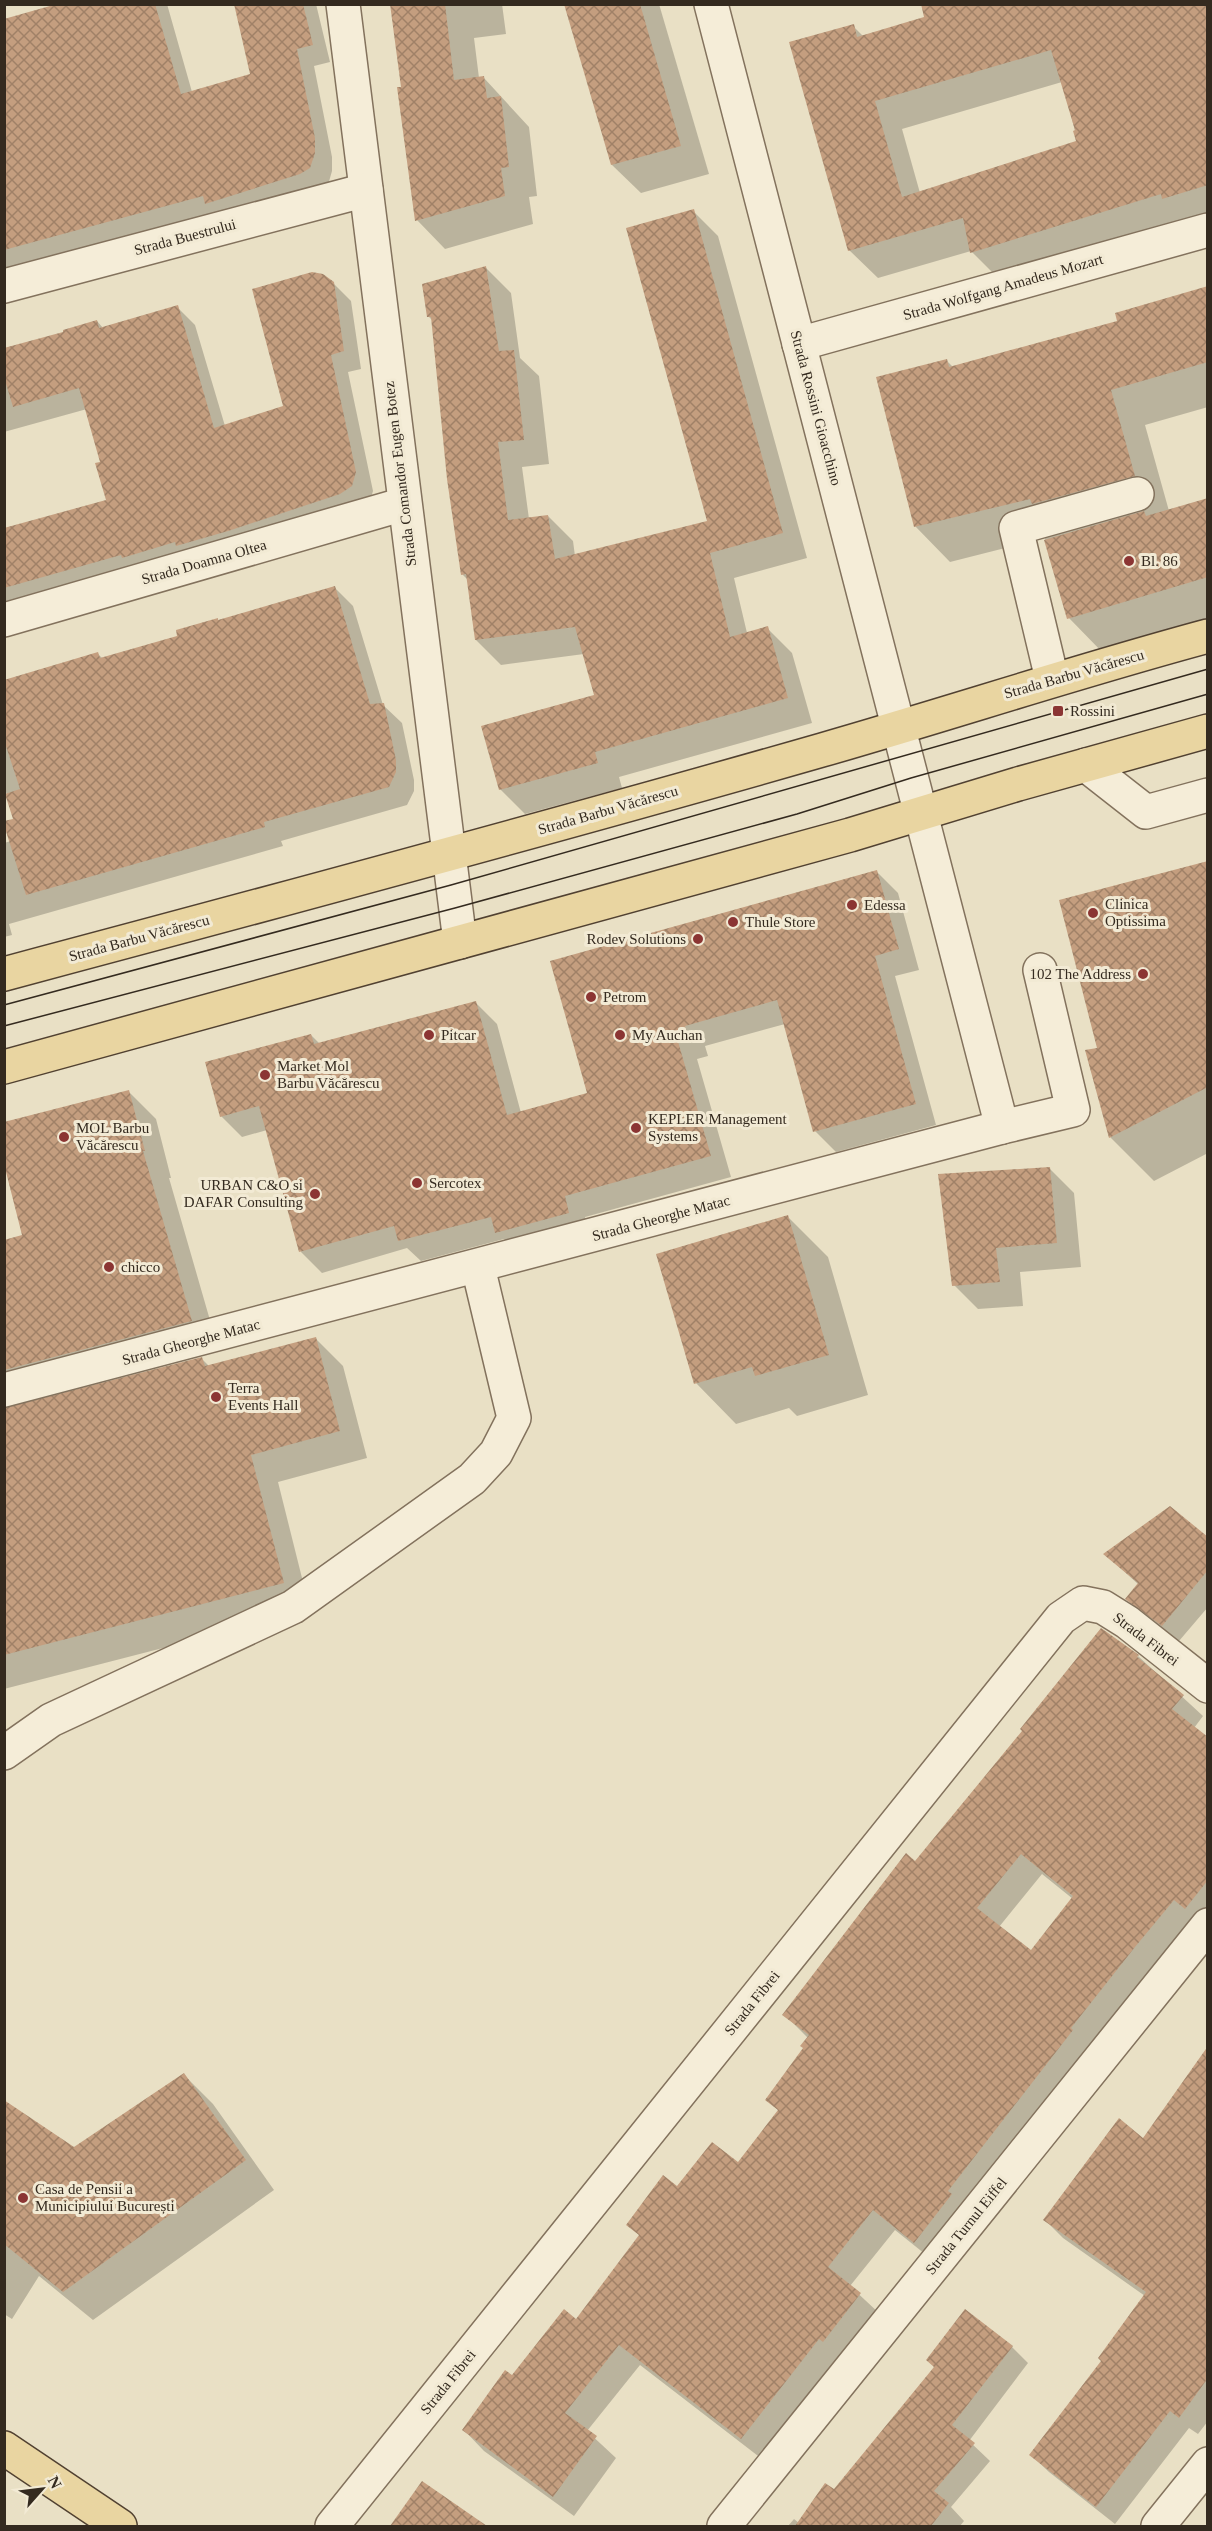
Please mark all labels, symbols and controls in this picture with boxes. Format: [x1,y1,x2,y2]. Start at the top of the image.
street label: Strada Buestrului [132,216,238,258]
street label: Strada Wolfgang Amadeus Mozart [901,251,1106,323]
street label: Strada Rossini Gioacchino [788,329,844,487]
street label: Strada Comandor Eugen Botez [381,380,419,567]
street label: Strada Doamna Oltea [140,536,269,587]
place label: Bl. 86 [1141,553,1178,569]
marker: Bl. 86 [1122,554,1136,568]
street label: Strada Barbu Văcărescu [1002,646,1146,702]
place label: Rossini [1070,703,1115,719]
marker: Rossini [1051,704,1065,718]
street label: Strada Barbu Văcărescu [536,782,680,838]
place label: Clinica Optissima [1105,896,1166,929]
place label: Edessa [864,897,906,913]
marker: Edessa [845,898,859,912]
marker: Clinica Optissima [1086,906,1100,920]
street label: Strada Barbu Văcărescu [67,911,211,964]
place label: Thule Store [745,914,816,930]
marker: Thule Store [726,915,740,929]
place label: Rodev Solutions [586,931,686,947]
marker: Rodev Solutions [691,932,705,946]
place label: 102 The Address [1030,966,1131,982]
marker: 102 The Address [1136,967,1150,981]
place label: Petrom [603,989,647,1005]
marker: Petrom [584,990,598,1004]
place label: Pitcar [441,1027,476,1043]
place label: My Auchan [632,1027,703,1043]
marker: Pitcar [422,1028,436,1042]
marker: My Auchan [613,1028,627,1042]
place label: Market Mol Barbu Văcărescu [277,1058,380,1091]
marker: Market Mol Barbu Văcărescu [258,1068,272,1082]
place label: KEPLER Management Systems [648,1111,788,1144]
place label: MOL Barbu Văcărescu [76,1120,150,1153]
marker: KEPLER Management Systems [629,1121,643,1135]
marker: MOL Barbu Văcărescu [57,1130,71,1144]
place label: Sercotex [429,1175,482,1191]
marker: Sercotex [410,1176,424,1190]
place label: URBAN C&O si DAFAR Consulting [184,1177,303,1210]
marker: URBAN C&O si DAFAR Consulting [308,1187,322,1201]
street label: Strada Gheorghe Matac [590,1192,732,1244]
place label: chicco [121,1259,160,1275]
marker: chicco [102,1260,116,1274]
street label: Strada Gheorghe Matac [120,1316,262,1368]
place label: Terra Events Hall [228,1380,298,1413]
marker: Terra Events Hall [209,1390,223,1404]
street label: Strada Fibrei [1110,1609,1182,1669]
street label: Strada Fibrei [721,1968,783,2038]
street label: Strada Turnul Eiffel [922,2174,1010,2278]
place label: Casa de Pensii a Municipiului București [35,2181,175,2215]
marker: Casa de Pensii a Municipiului București [16,2191,30,2205]
street label: Strada Fibrei [417,2347,479,2417]
north arrow [12,2459,72,2519]
text: N [45,2473,65,2492]

